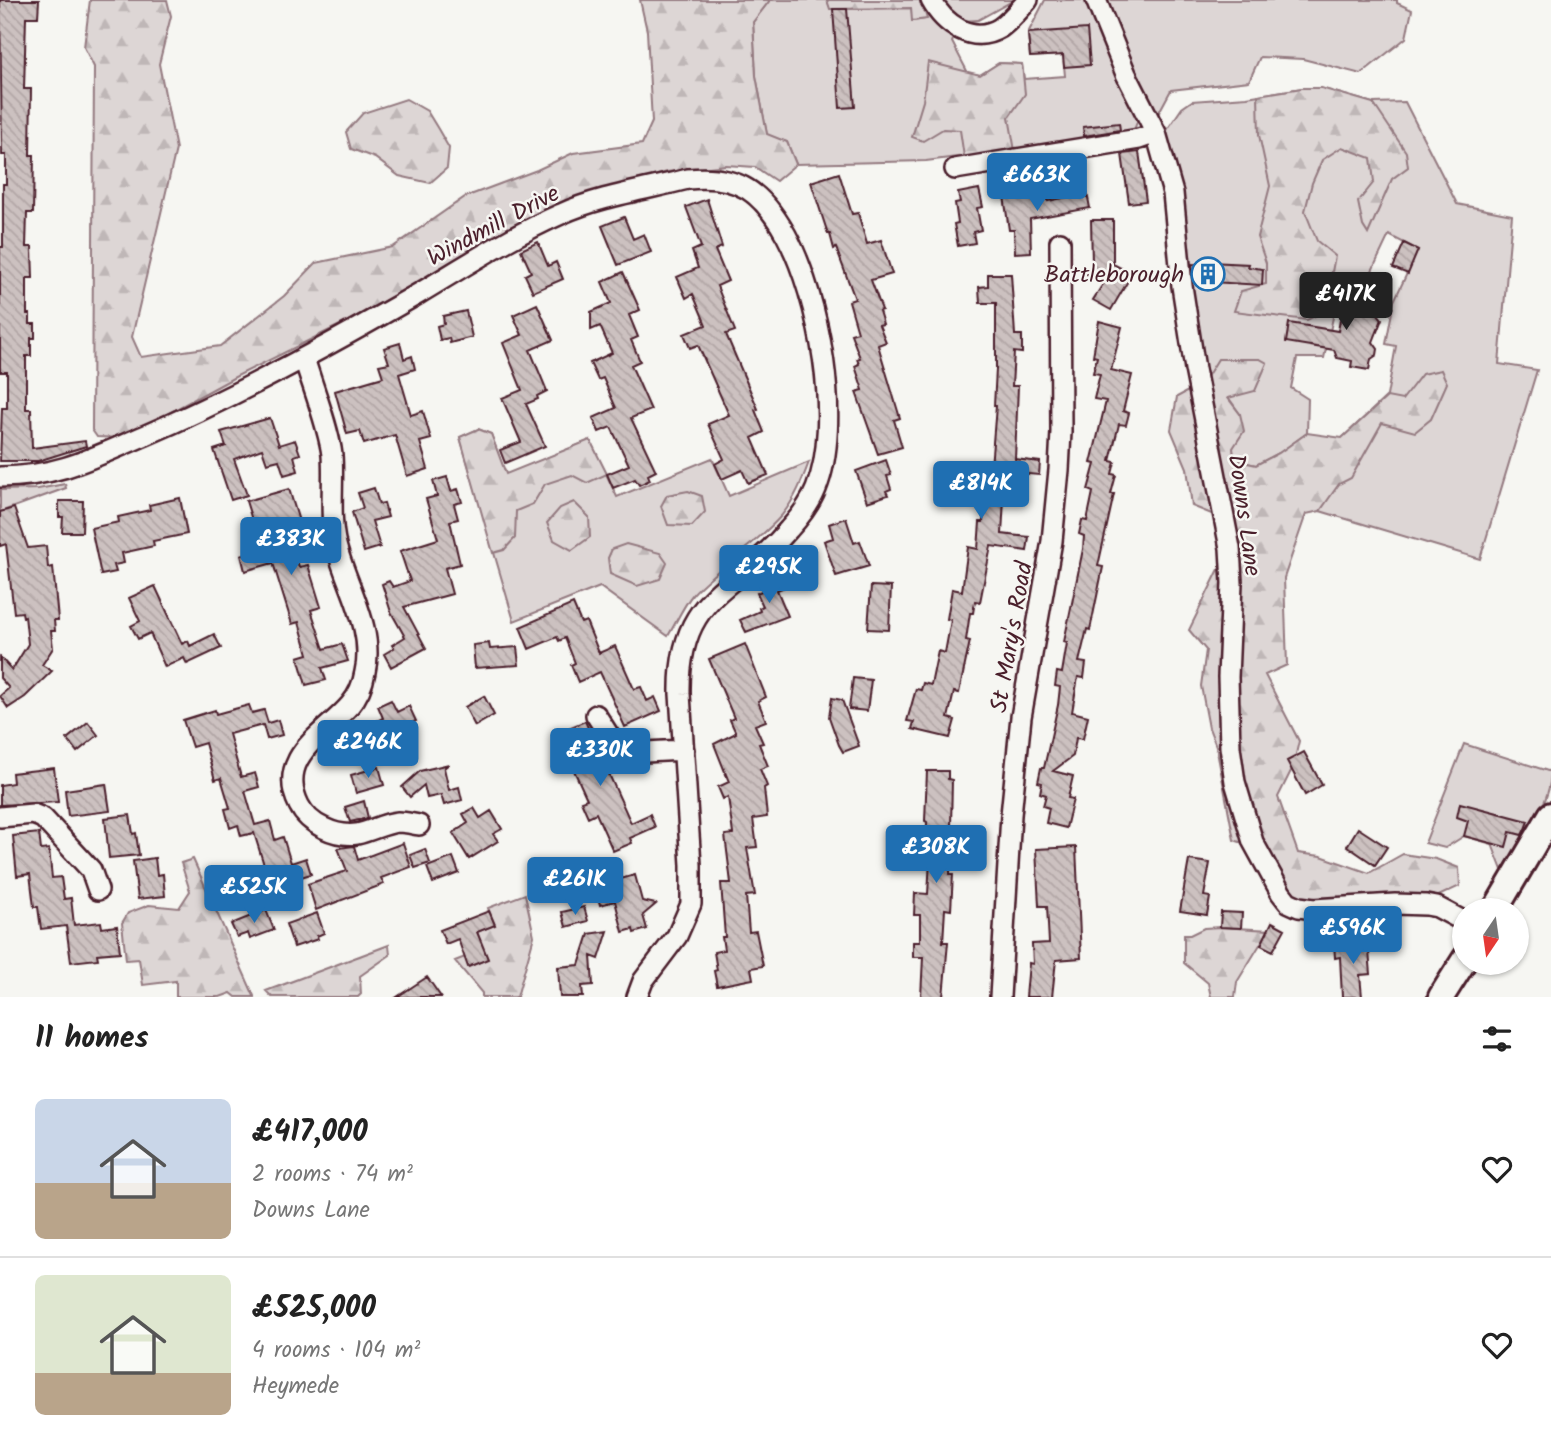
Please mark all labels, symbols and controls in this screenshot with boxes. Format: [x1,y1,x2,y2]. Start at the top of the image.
pin: £663K [988,154,1086,213]
text: £663K [1003,158,1071,194]
street label: Windmill Drive [420,175,567,278]
building icon: Battleborough [1189,255,1227,293]
place label: Battleborough [1044,256,1184,295]
pin: £417K [1297,272,1395,332]
text: £417K [1315,277,1377,313]
street label: Downs Lane [1216,452,1271,579]
pin: £814K [932,462,1030,521]
text: £814K [949,466,1013,502]
pin: £383K [242,518,340,577]
text: £383K [256,522,326,558]
pin: £295K [720,546,818,605]
text: £295K [735,550,803,586]
street label: St Mary's Road [980,558,1045,716]
pin: £246K [319,720,417,780]
text: £246K [333,725,403,761]
pin: £330K [551,728,649,788]
text: £330K [566,733,634,769]
pin: £308K [887,826,985,885]
text: £308K [902,830,970,866]
pin: £261K [526,858,624,917]
text: £261K [543,862,607,898]
pin: £525K [205,866,303,925]
text: £525K [220,870,288,906]
north arrow [1452,898,1530,975]
map controls [1452,898,1529,975]
pin: £596K [1304,906,1402,966]
text: £596K [1320,911,1386,947]
text: 11 homes [35,1015,148,1063]
icon: filters [1478,1020,1516,1058]
text: £417,000 [252,1109,368,1157]
icon: home [91,1127,175,1211]
icon: heart [1478,1150,1516,1188]
text: 2 rooms · 74 m² [252,1157,413,1193]
text: Downs Lane [252,1193,370,1229]
text: £525,000 [252,1285,376,1333]
icon: home [91,1303,175,1387]
icon: heart [1478,1326,1516,1364]
text: 4 rooms · 104 m² [252,1333,420,1369]
text: Heymede [252,1369,339,1405]

